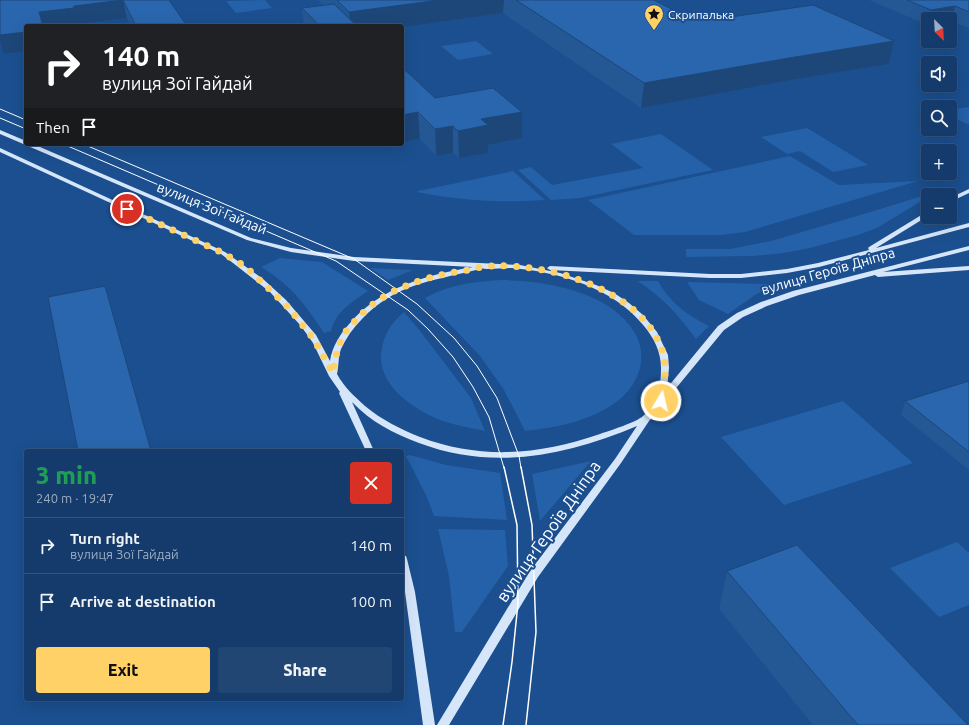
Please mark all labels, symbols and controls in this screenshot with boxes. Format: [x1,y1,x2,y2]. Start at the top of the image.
place icon: Скрипалька [643,3,665,31]
place label: Скрипалька [668,8,734,21]
north arrow [921,12,957,48]
map controls [921,12,957,224]
icon: right [36,40,88,92]
text: 140 m [102,40,180,71]
button: sound [921,56,957,92]
text: вулиця Зої Гайдай [102,73,253,93]
button: search [921,100,957,136]
icon: arrive [78,116,100,138]
text: Then [36,119,70,136]
button: + [921,144,957,180]
street label: вулиця Зої Гайдай [155,179,269,237]
button: − [921,188,957,224]
pin [110,192,144,226]
icon: arrive [116,198,138,220]
street label: вулиця Героїв Дніпра [759,244,897,298]
position arrow [640,380,682,422]
street label: вулиця Героїв Дніпра [492,457,604,605]
text: 3 min [36,462,97,489]
button: close [350,462,392,504]
text: 240 m · 19:47 [36,491,114,505]
text: Turn right [70,530,140,547]
icon: right [36,535,58,557]
text: 140 m [350,537,392,554]
text: вулиця Зої Гайдай [70,547,179,561]
icon: arrive [36,591,58,613]
text: Arrive at destination [70,593,216,610]
text: 100 m [350,593,392,610]
button: Exit [36,647,210,693]
button: Share [218,647,392,693]

